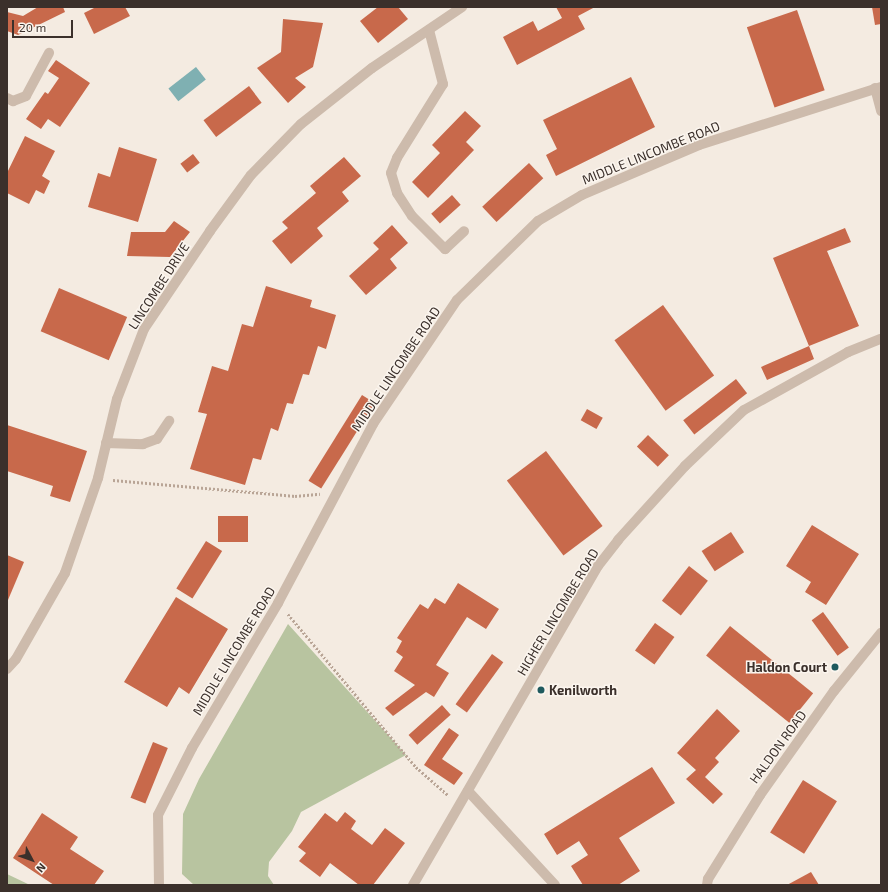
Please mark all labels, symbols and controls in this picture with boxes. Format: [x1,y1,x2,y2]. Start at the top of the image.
scale bar [14,12,75,38]
text: 20 m [19,20,46,34]
street label: MIDDLE LINCOMBE ROAD [580,118,722,188]
street label: LINCOMBE DRIVE [125,240,193,332]
street label: MIDDLE LINCOMBE ROAD [348,304,444,434]
street label: HIGHER LINCOMBE ROAD [514,546,602,678]
street label: MIDDLE LINCOMBE ROAD [189,584,279,718]
place label: Haldon Court [746,659,827,675]
marker: Haldon Court [830,662,840,672]
place label: Kenilworth [549,682,617,698]
marker: Kenilworth [536,685,546,695]
street label: HALDON ROAD [746,708,810,786]
north arrow [12,840,52,880]
text: N [34,861,49,875]

